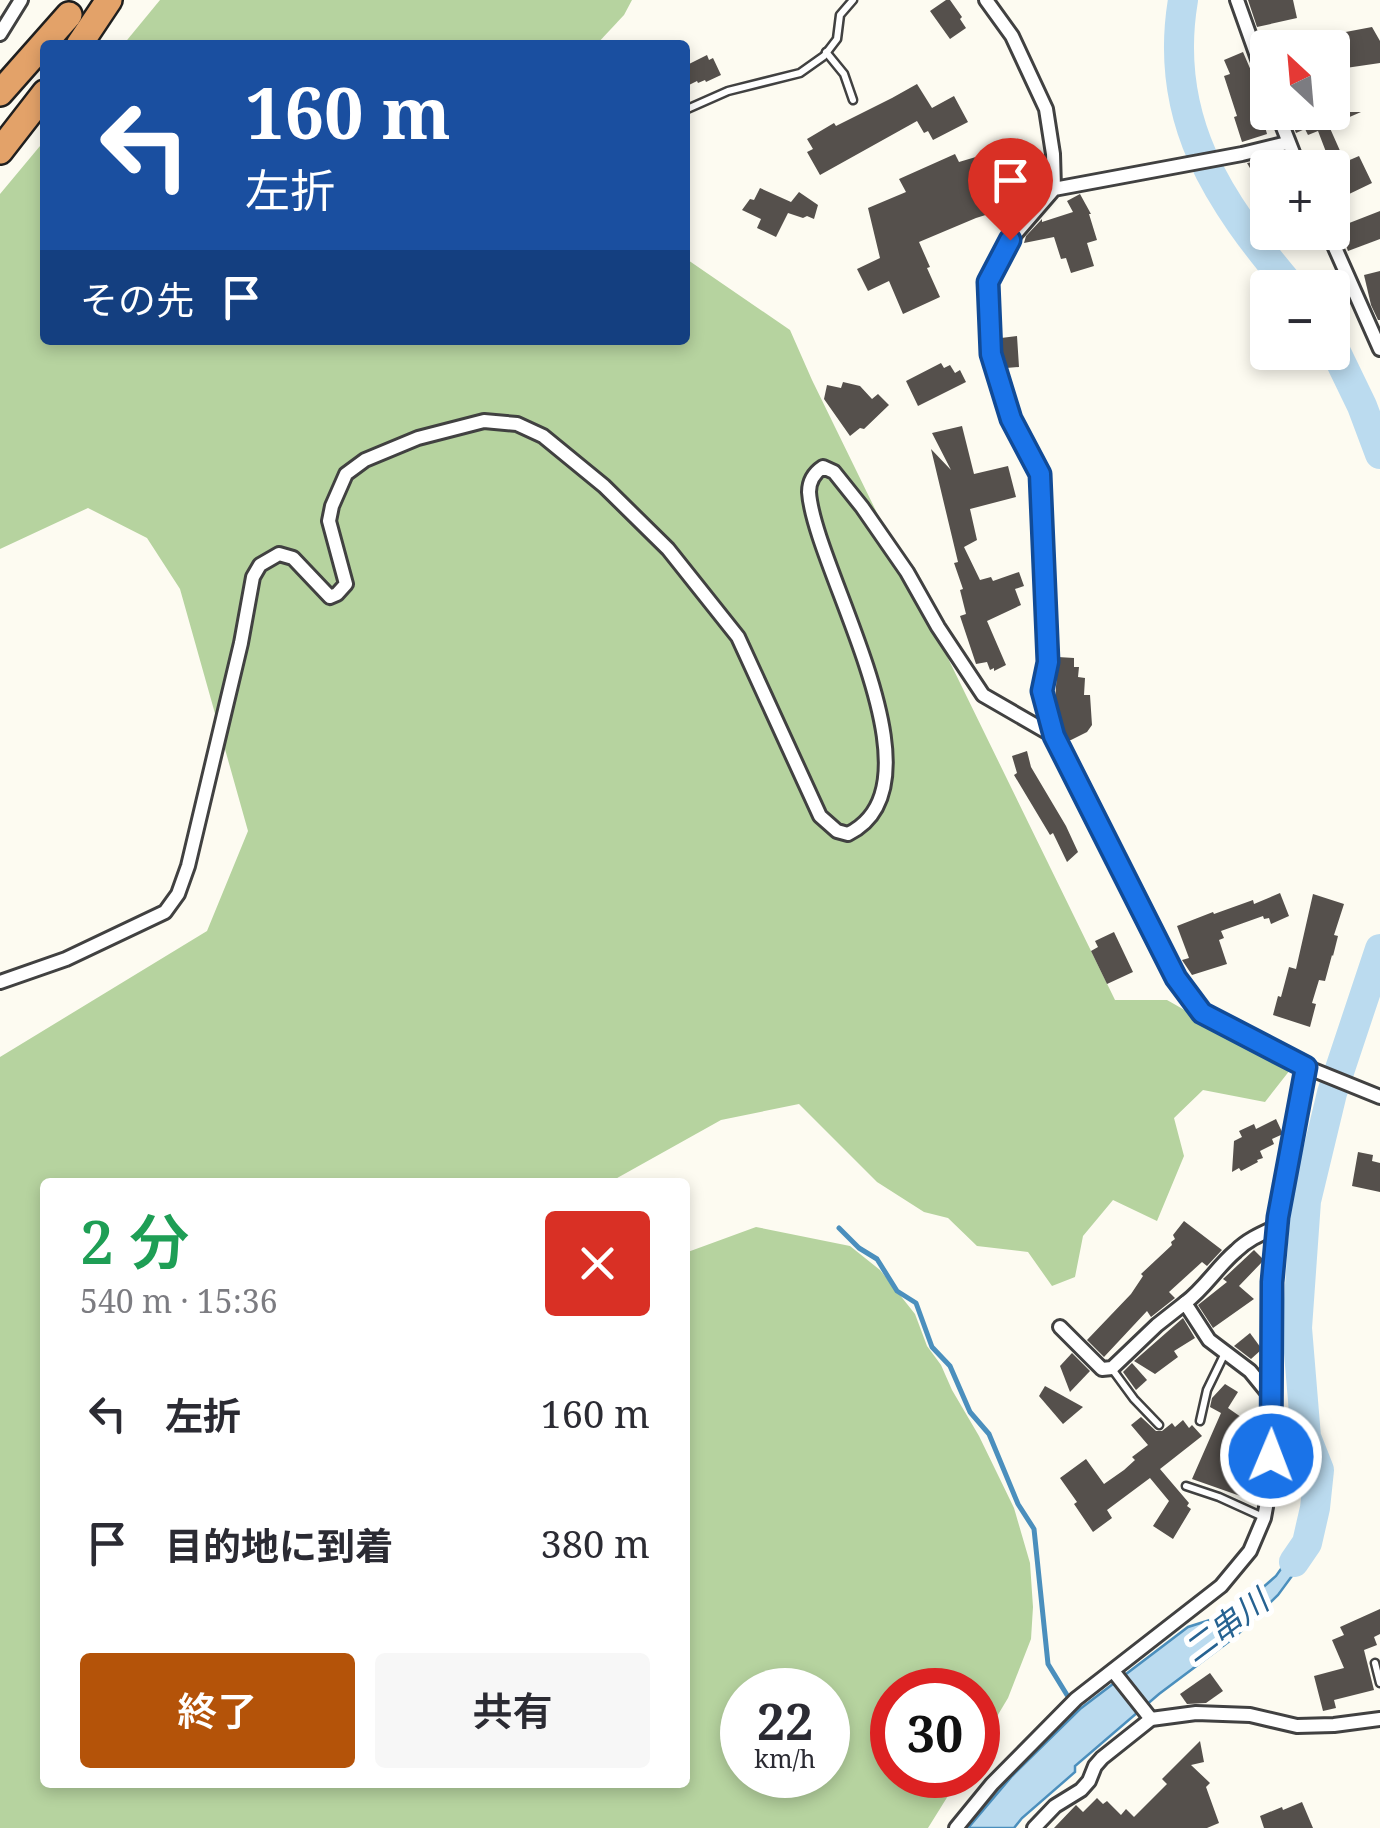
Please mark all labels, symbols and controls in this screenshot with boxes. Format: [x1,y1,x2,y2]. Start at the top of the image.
north arrow [1250,30,1350,130]
map controls [1250,30,1350,370]
text: 160 m [245,64,451,160]
icon: left [80,80,210,210]
pin [968,138,1053,241]
button: + [1250,150,1350,250]
icon: arrive [983,153,1038,208]
text: 左折 [245,159,335,220]
icon: arrive [214,270,269,325]
button: − [1250,270,1350,370]
text: その先 [80,273,194,325]
text: 2 分 [80,1200,189,1282]
button: close [545,1211,650,1316]
text: 540 m · 15:36 [80,1279,278,1322]
icon: left [80,1386,135,1441]
text: 160 m [540,1387,650,1439]
text: 左折 [165,1389,241,1441]
position arrow [1219,1404,1323,1508]
icon: arrive [80,1516,135,1571]
text: 380 m [540,1517,650,1569]
text: 目的地に到着 [165,1519,393,1571]
water label: 二串川 [1174,1577,1279,1671]
button: 終了 [80,1653,355,1768]
button: 共有 [375,1653,650,1768]
speed limit sign: 30 [870,1668,1000,1798]
text: 22 [757,1687,813,1755]
text: km/h [754,1741,816,1775]

